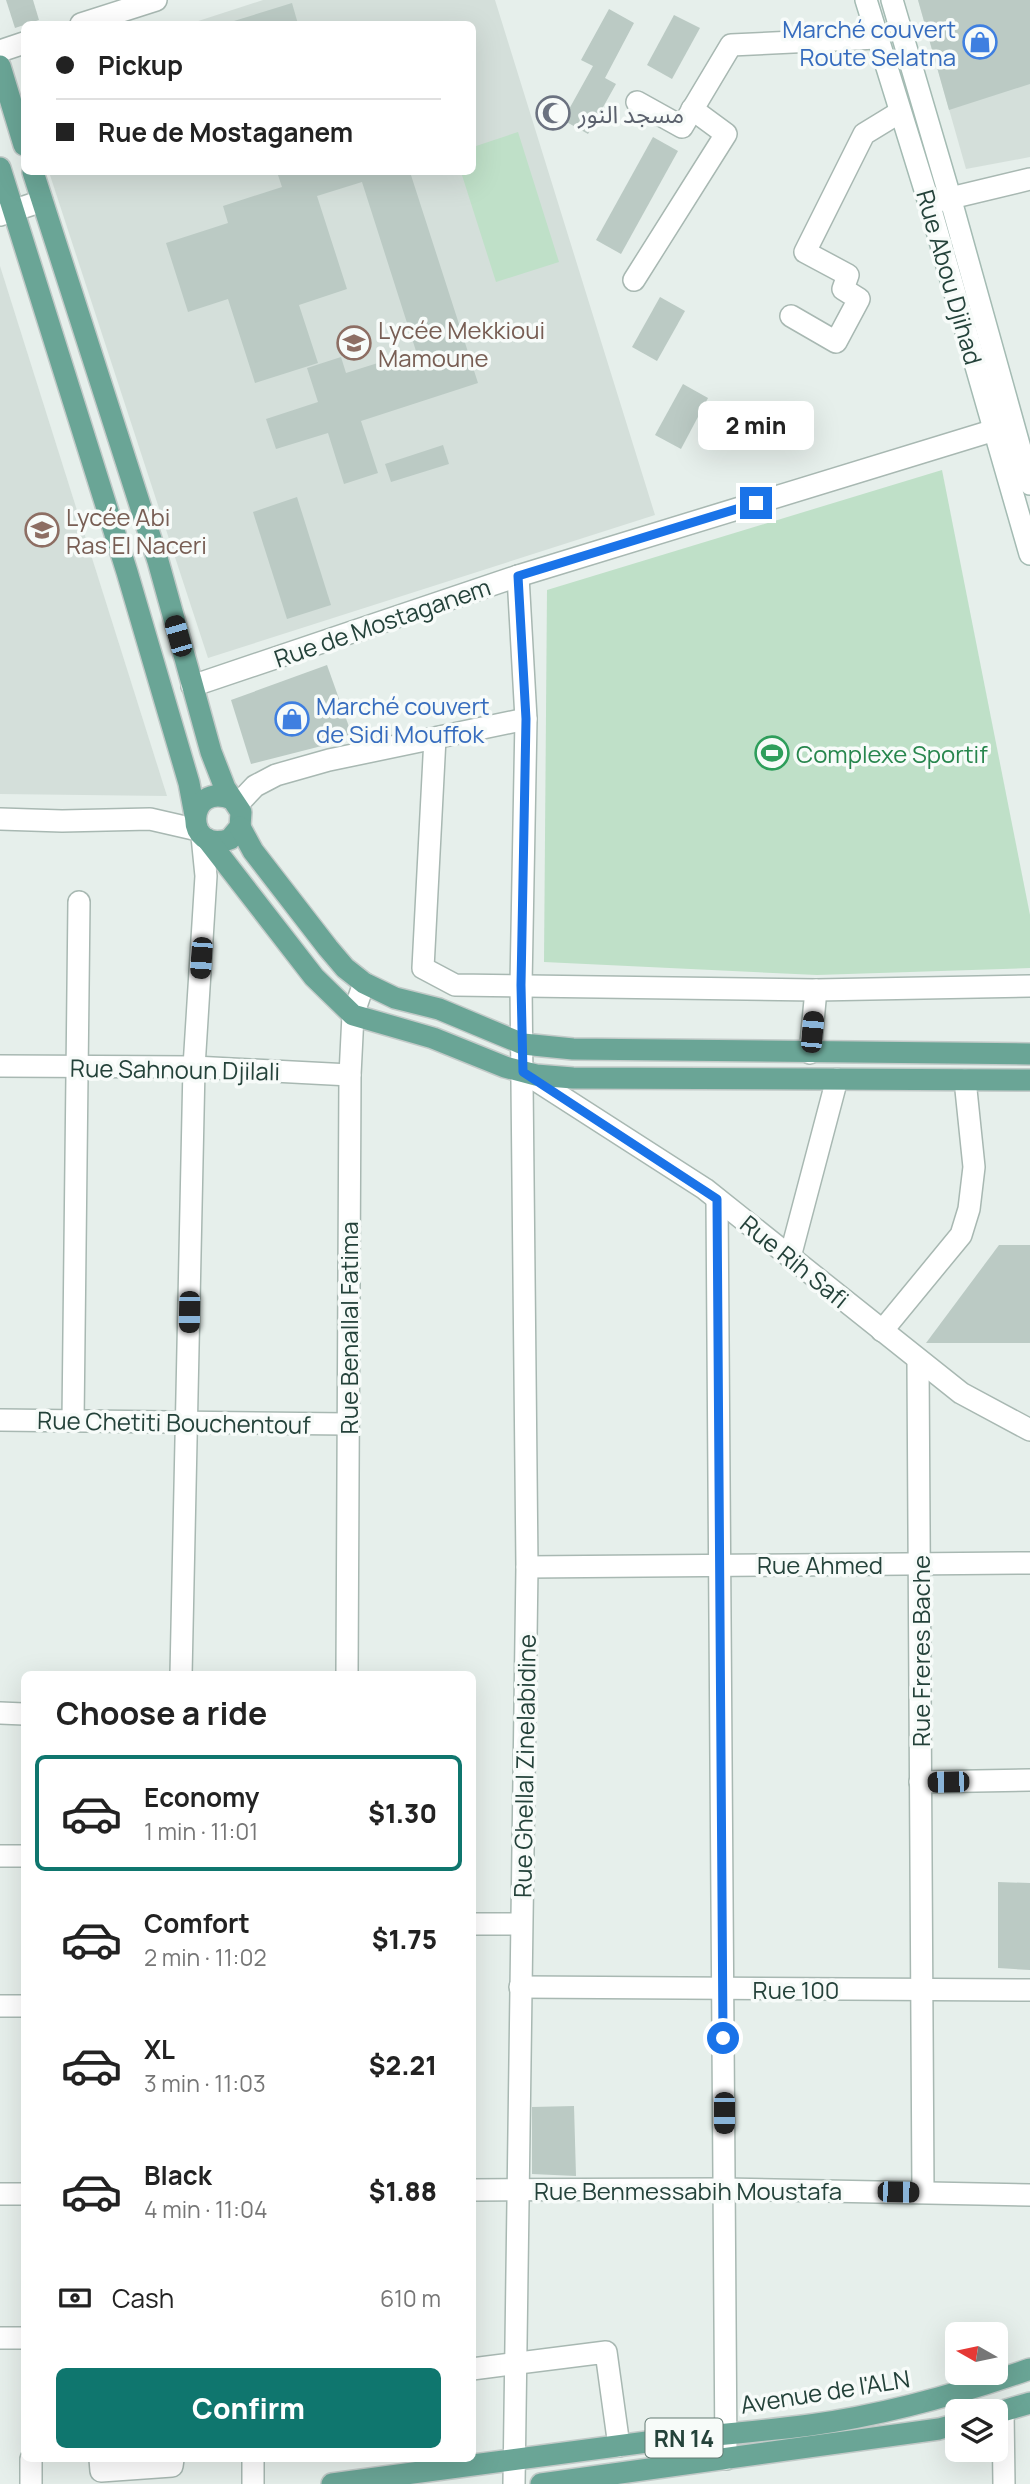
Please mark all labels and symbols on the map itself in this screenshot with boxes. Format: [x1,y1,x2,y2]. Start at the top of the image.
place label: Marché couvert Route Selatna [782,12,956,73]
shop icon: Marché couvert Route Selatna [961,23,999,61]
mosque icon: مسجد النور [534,94,572,132]
place label: مسجد النور [577,97,684,130]
street label: Rue Abou Djihad [909,186,991,368]
place label: Lycée Mekkioui Mamoune [378,313,545,374]
school or university icon: Lycée Mekkioui Mamoune [335,324,373,362]
callout: 2 min [698,402,814,450]
route end [740,487,772,519]
place label: Lycée Abi Ras El Naceri [66,500,207,561]
school or university icon: Lycée Abi Ras El Naceri [23,511,61,549]
street label: Rue de Mostaganem [269,569,495,675]
car [163,613,194,659]
place label: Marché couvert de Sidi Mouffok [316,689,490,750]
shop icon: Marché couvert de Sidi Mouffok [273,700,311,738]
sports icon: Complexe Sportif [753,734,791,772]
place label: Complexe Sportif [796,737,988,770]
car [190,936,213,980]
car [800,1010,825,1054]
street label: Rue Sahnoun Djilali [70,1051,280,1087]
street label: Rue Rih Safi [734,1207,856,1315]
street label: Rue Benallal Fatima [332,1222,365,1434]
car [179,1291,200,1333]
street label: Rue Chetiti Bouchentouf [37,1403,312,1441]
street label: Rue Ahmed [757,1548,883,1581]
street label: Rue Freres Bache [904,1555,937,1747]
street label: Rue Ghellal Zinelabidine [505,1634,543,1898]
car [927,1771,970,1793]
street label: Rue 100 [753,1973,839,2006]
route start [707,2022,739,2054]
car [714,2092,735,2134]
street label: Rue Benmessabih Moustafa [534,2174,842,2207]
car [877,2181,920,2203]
north arrow [945,2322,1008,2385]
street label: Avenue de l'ALN [738,2361,912,2421]
road number: RN 14 [646,2418,722,2458]

